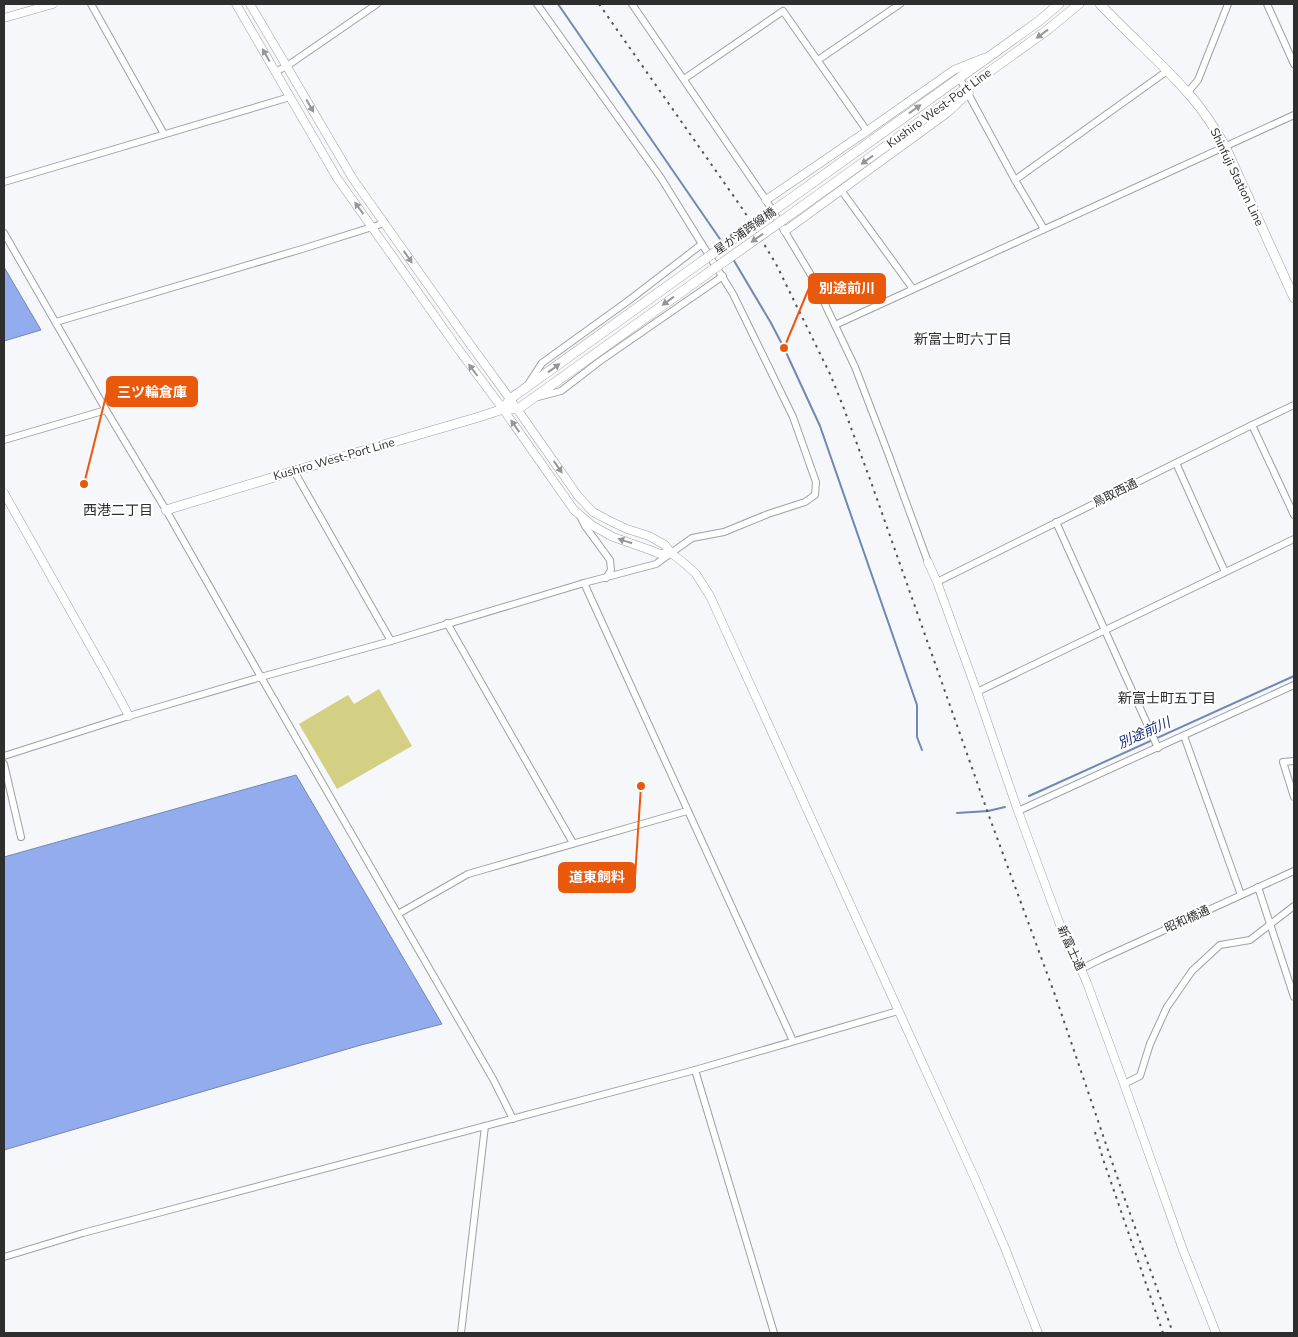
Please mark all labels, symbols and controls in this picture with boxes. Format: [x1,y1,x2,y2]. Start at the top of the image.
one-way arrow [1035,29,1048,39]
one-way arrow [261,48,270,61]
street label: Kushiro West-Port Line [883,65,995,151]
one-way arrow [305,100,314,113]
one-way arrow [908,104,922,114]
street label: Shinfuji Station Line [1206,125,1268,229]
one-way arrow [860,155,874,165]
one-way arrow [354,202,364,215]
street label: 星が浦跨線橋 [711,204,779,258]
one-way arrow [750,233,764,243]
one-way arrow [403,250,413,264]
callout: 別途前川 [809,274,885,303]
text: 別途前川 [819,279,875,298]
one-way arrow [662,296,675,306]
district label: 新富士町六丁目 [914,330,1012,349]
one-way arrow [547,363,561,373]
one-way arrow [468,364,479,377]
callout: 三ツ輪倉庫 [107,377,197,406]
text: 三ツ輪倉庫 [117,383,187,402]
one-way arrow [510,419,520,433]
street label: Kushiro West-Port Line [271,434,397,484]
one-way arrow [553,461,563,474]
street label: 鳥取西通 [1090,475,1140,511]
district label: 西港二丁目 [83,501,153,520]
one-way arrow [617,537,632,544]
district label: 新富士町五丁目 [1118,689,1216,708]
water label: 別途前川 [1115,712,1175,753]
callout: 道東飼料 [559,863,635,892]
text: 道東飼料 [569,868,625,887]
street label: 昭和橋通 [1162,902,1212,936]
street label: 新富士通 [1054,923,1088,973]

